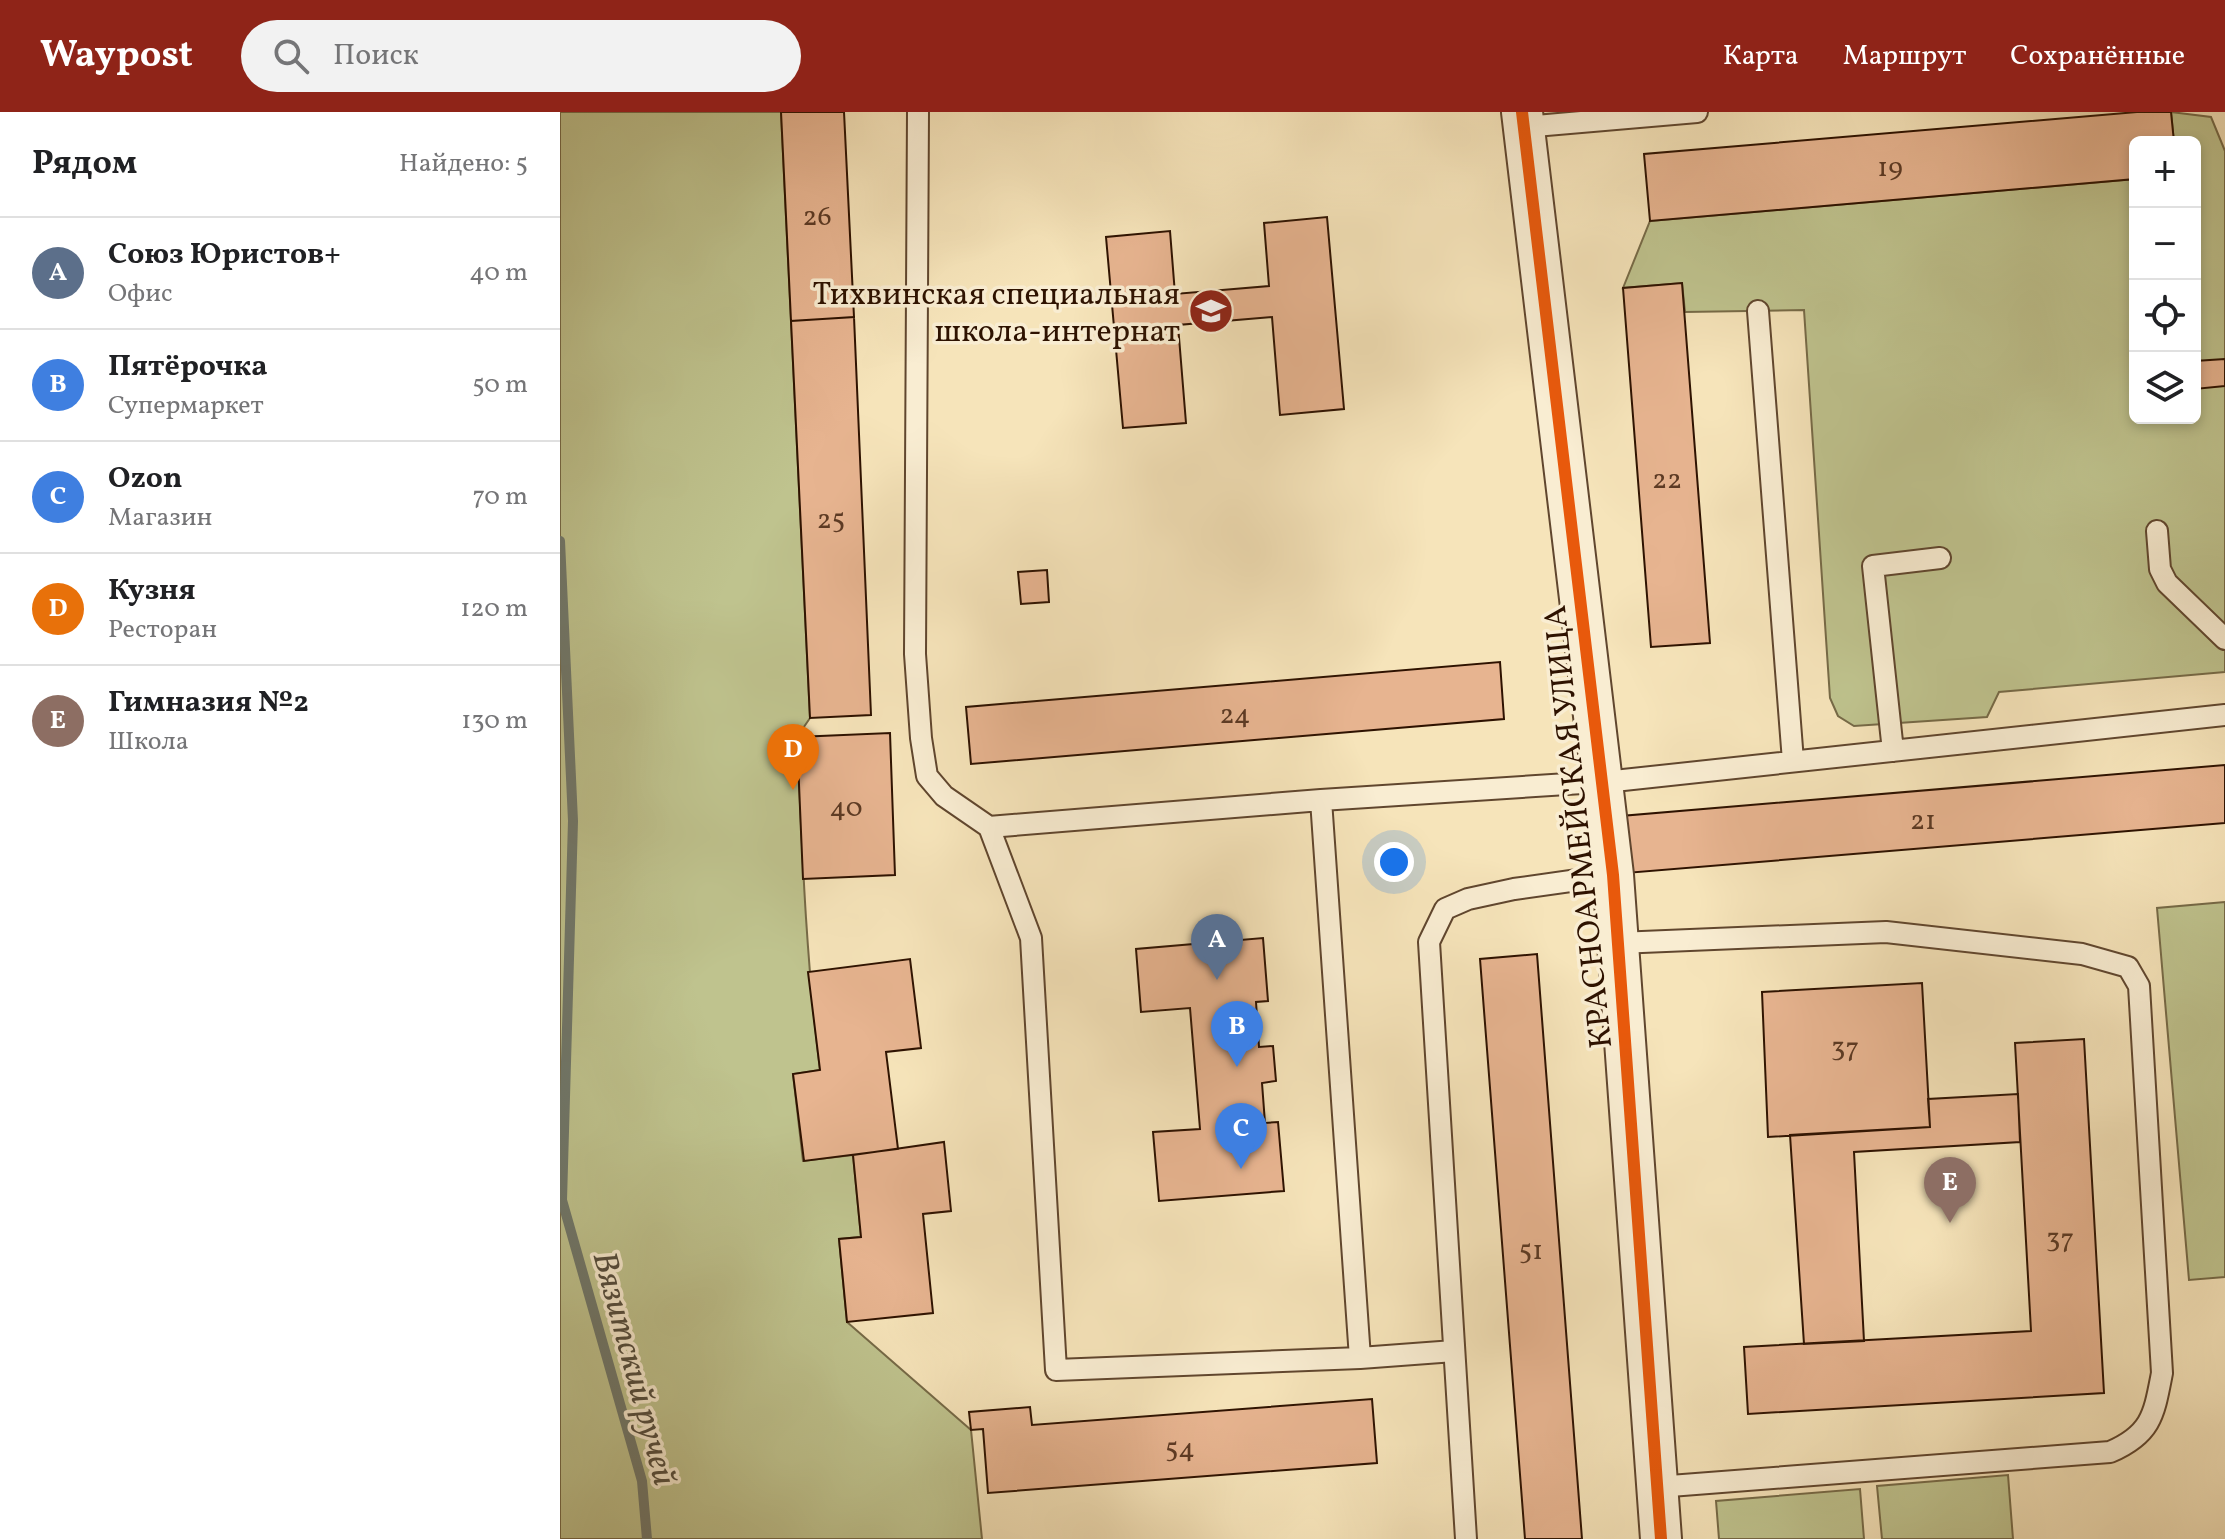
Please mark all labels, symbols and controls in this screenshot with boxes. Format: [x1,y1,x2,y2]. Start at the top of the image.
search box [241,20,801,92]
text: Waypost [40,30,193,83]
icon: search [269,34,313,78]
text: Поиск [333,35,419,77]
text: Карта [1723,37,1799,76]
text: Маршрут [1843,37,1966,76]
text: Сохранённые [2010,37,2185,76]
map controls [2129,136,2201,424]
button: + [2129,136,2201,208]
text: Рядом [32,141,137,188]
text: Найдено: 5 [399,146,528,182]
house number: 19 [1877,149,1903,188]
house number: 26 [802,198,832,237]
button: − [2129,208,2201,280]
text: Союз Юристов+ [108,234,341,276]
text: A [49,255,67,291]
text: 40 m [469,255,528,291]
place label: Тихвинская специальная школа-интернат [812,274,1180,355]
text: Офис [108,276,173,312]
button: locate [2129,280,2201,352]
school or university icon: Тихвинская специальная школа-интернат [1187,287,1235,335]
text: Пятёрочка [108,346,268,388]
button: layers [2129,352,2201,424]
text: B [49,367,67,403]
text: 50 m [472,367,528,403]
text: Супермаркет [108,388,264,424]
text: Ozon [108,458,182,500]
house number: 22 [1652,461,1682,500]
text: C [50,479,66,515]
text: 70 m [473,479,528,515]
text: Магазин [108,500,212,536]
house number: 25 [817,501,845,540]
text: Кузня [108,570,196,612]
text: D [48,591,68,627]
text: 120 m [460,591,528,627]
street label: КРАСНОАРМЕЙСКАЯ УЛИЦА [1535,603,1625,1050]
text: Ресторан [108,612,217,648]
text: Гимназия №2 [108,682,309,724]
house number: 24 [1220,696,1250,735]
text: E [50,703,66,739]
text: 130 m [461,703,528,739]
text: Школа [108,724,189,760]
pin: D [767,724,819,790]
house number: 40 [830,789,862,828]
house number: 21 [1910,802,1936,841]
your location [1374,842,1414,882]
pin: A [1191,914,1243,980]
pin: B [1211,1001,1263,1067]
house number: 37 [1831,1029,1859,1068]
pin: C [1215,1103,1267,1169]
pin: E [1924,1157,1976,1223]
house number: 37 [2046,1220,2074,1259]
house number: 51 [1519,1232,1543,1271]
water label: Вязитский ручей [579,1247,686,1491]
house number: 54 [1165,1430,1195,1469]

